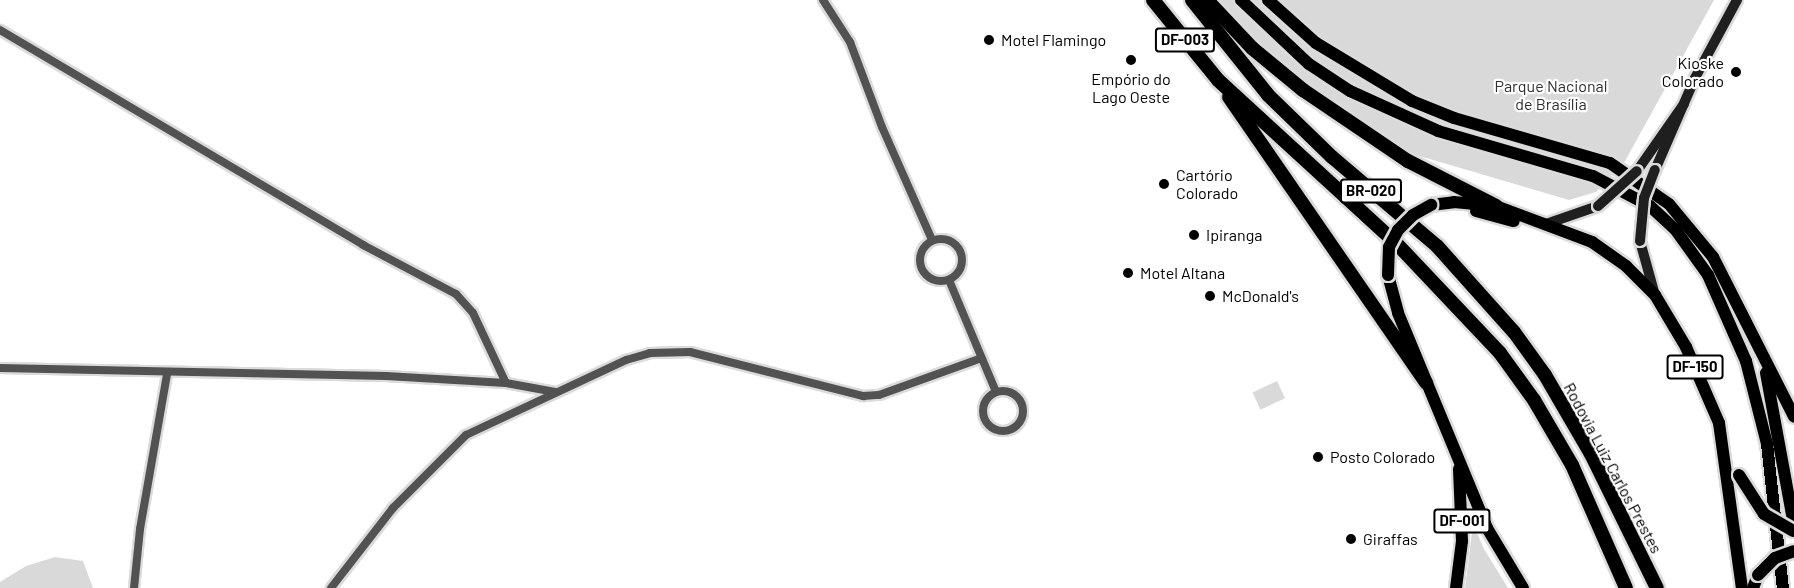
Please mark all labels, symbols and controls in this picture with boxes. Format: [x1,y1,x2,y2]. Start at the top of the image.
road number: DF-003 [1154,28,1216,52]
place label: Motel Flamingo [1001,30,1106,50]
marker: Motel Flamingo [982,33,996,47]
marker: Empório do Lago Oeste [1124,53,1138,67]
place label: Kioske Colorado [1662,53,1724,91]
marker: Kioske Colorado [1729,65,1743,79]
place label: Empório do Lago Oeste [1091,69,1171,107]
park label: Parque Nacional de Brasília [1495,76,1607,114]
place label: Cartório Colorado [1176,165,1238,203]
marker: Cartório Colorado [1157,177,1171,191]
road number: BR-020 [1340,179,1402,203]
place label: Ipiranga [1206,225,1262,245]
marker: Ipiranga [1187,228,1201,242]
place label: Motel Altana [1140,263,1225,283]
marker: Motel Altana [1121,266,1135,280]
place label: McDonald's [1222,286,1299,306]
marker: McDonald's [1203,289,1217,303]
road number: DF-150 [1666,355,1724,379]
street label: Rodovia Luiz Carlos Prestes [1560,379,1666,557]
place label: Posto Colorado [1330,447,1435,467]
marker: Posto Colorado [1311,450,1325,464]
road number: DF-001 [1432,509,1492,533]
place label: Giraffas [1363,529,1418,549]
marker: Giraffas [1344,532,1358,546]

